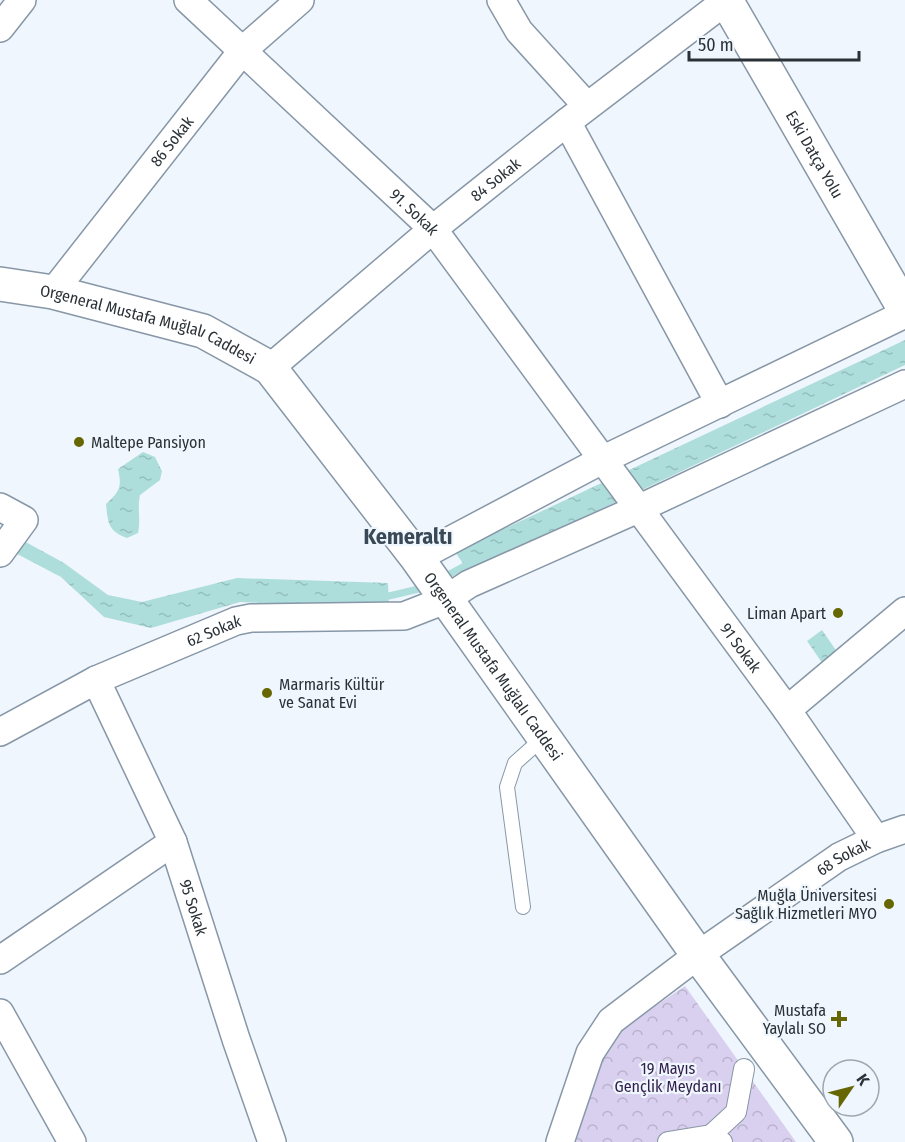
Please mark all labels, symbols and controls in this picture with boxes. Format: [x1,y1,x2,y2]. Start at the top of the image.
scale bar [689,24,858,62]
text: 50 m [698,34,734,56]
street label: Eski Datça Yolu [782,107,848,201]
street label: 86 Sokak [146,112,197,170]
street label: 84 Sokak [467,153,525,205]
street label: 91. Sokak [386,184,444,239]
street label: Orgeneral Mustafa Muğlalı Caddesi [39,281,259,368]
place label: Maltepe Pansiyon [91,433,206,452]
marker: Maltepe Pansiyon [72,435,86,449]
district label: Kemeraltı [363,523,453,550]
street label: Orgeneral Mustafa Muğlalı Caddesi [420,568,567,764]
place label: Liman Apart [747,604,827,623]
marker: Liman Apart [831,606,845,620]
street label: 62 Sokak [184,611,243,650]
street label: 91 Sokak [717,619,766,676]
place label: Marmaris Kültür ve Sanat Evi [279,675,385,712]
marker: Marmaris Kültür ve Sanat Evi [260,686,274,700]
street label: 68 Sokak [813,834,873,879]
street label: 95 Sokak [176,877,212,938]
place label: Muğla Üniversitesi Sağlık Hizmetleri MYO [735,886,877,923]
marker: Muğla Üniversitesi Sağlık Hizmetleri MYO [882,897,896,911]
place label: Mustafa Yaylalı SO [763,1001,826,1038]
marker: Mustafa Yaylalı SO [830,1010,848,1028]
north arrow [821,1058,881,1118]
park label: 19 Mayıs Gençlik Meydanı [615,1059,722,1096]
text: K [852,1070,874,1090]

